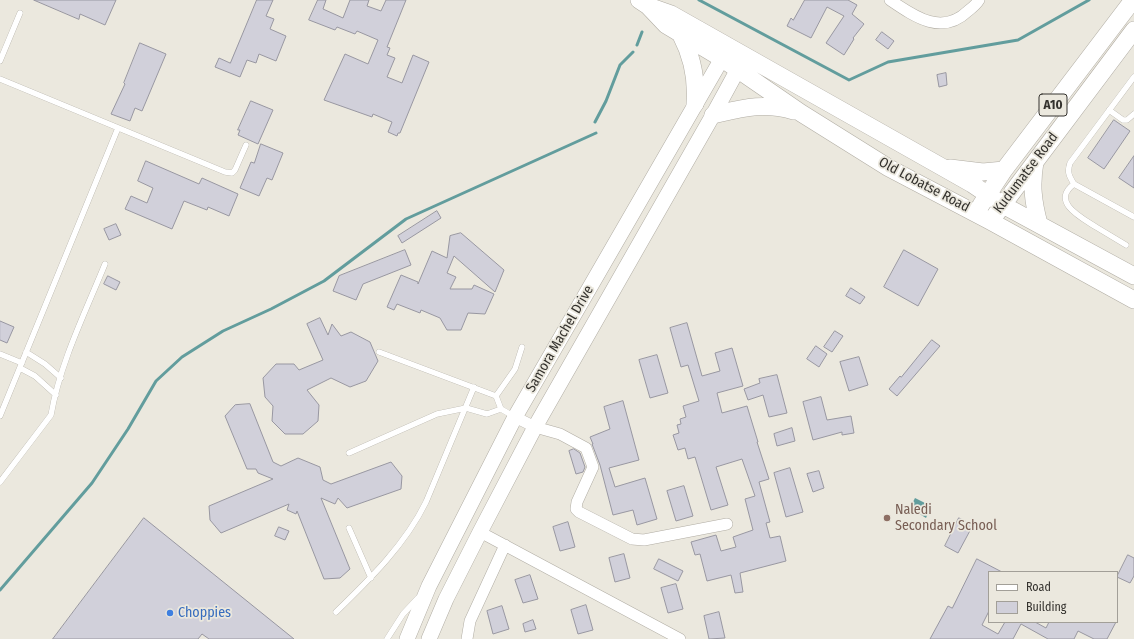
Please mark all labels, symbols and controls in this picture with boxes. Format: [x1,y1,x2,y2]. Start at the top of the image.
road number: A10 [1039,94,1067,116]
street label: Kudumatse Road [990,129,1062,217]
street label: Old Lobatse Road [876,154,972,216]
street label: Samora Machel Drive [523,283,597,395]
place label: Naledi Secondary School [895,502,997,534]
marker: Naledi Secondary School [882,513,892,523]
legend [988,571,1118,623]
text: Road [1026,580,1051,594]
text: Building [1026,600,1066,614]
place label: Choppies [178,605,231,621]
marker: Choppies [165,608,175,618]

